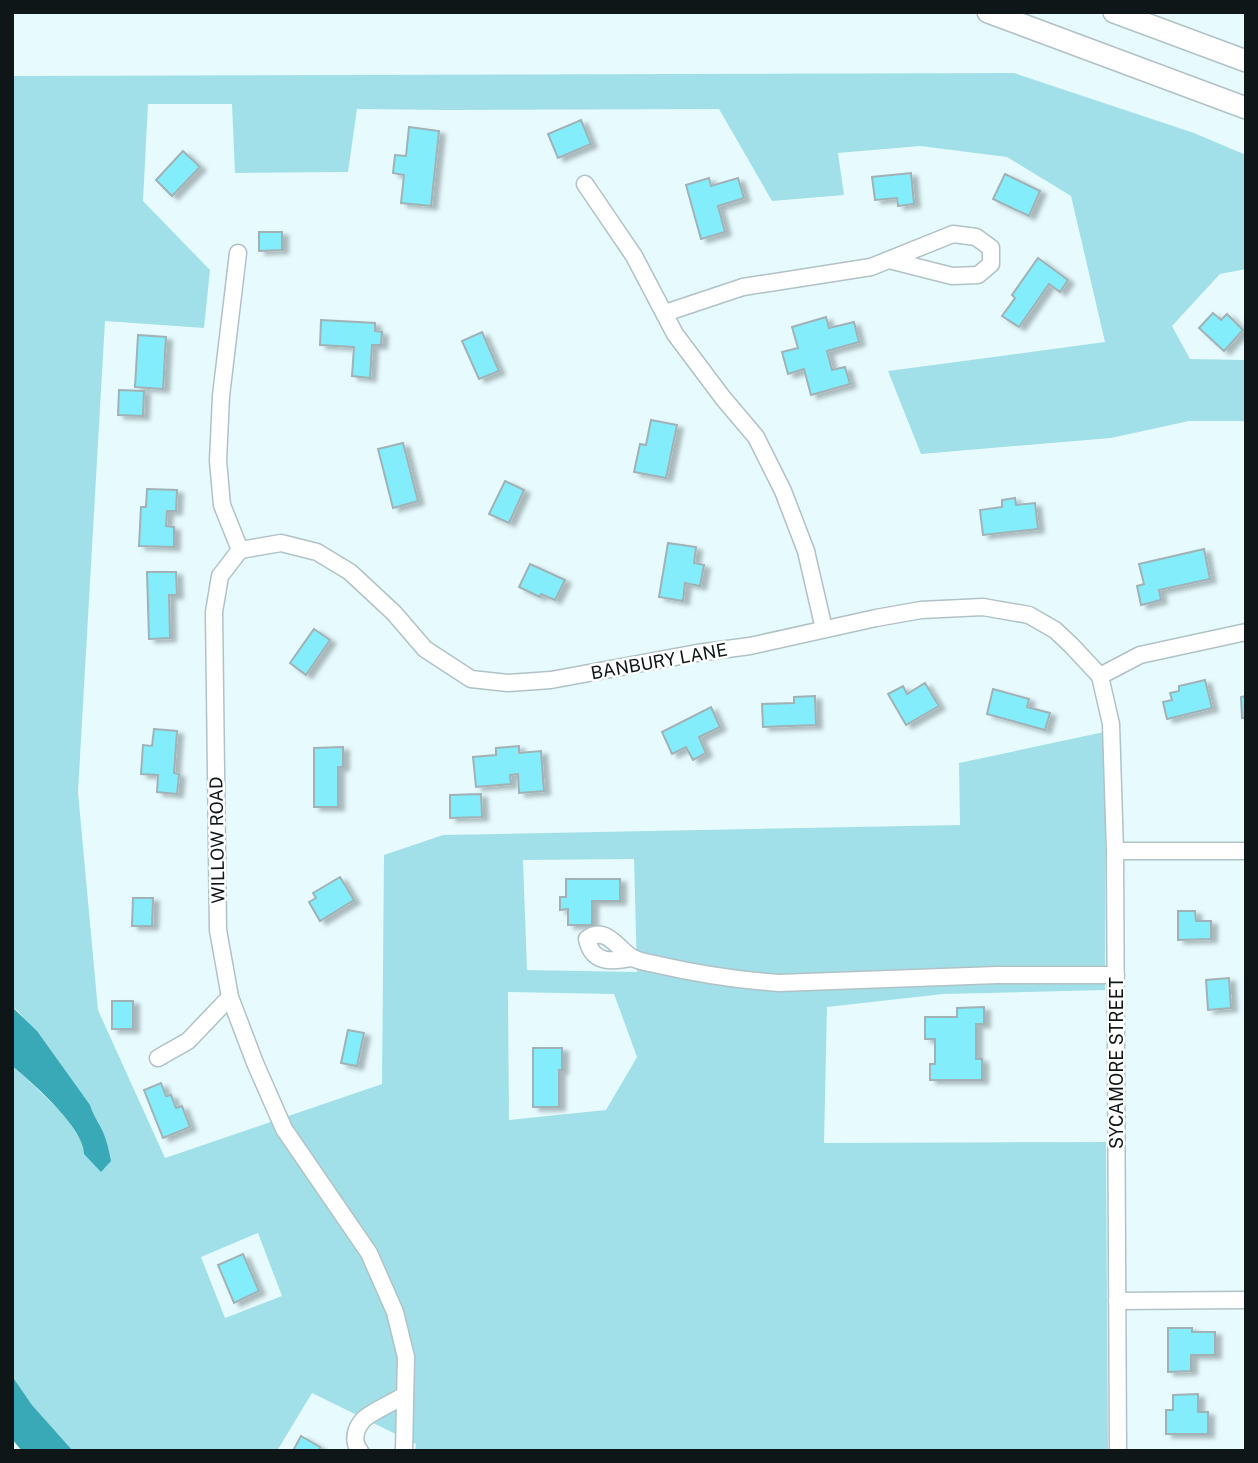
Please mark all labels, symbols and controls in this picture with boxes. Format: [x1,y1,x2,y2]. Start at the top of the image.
street label: BANBURY LANE [589,639,729,683]
street label: WILLOW ROAD [205,776,229,904]
street label: SYCAMORE STREET [1106,977,1127,1149]

